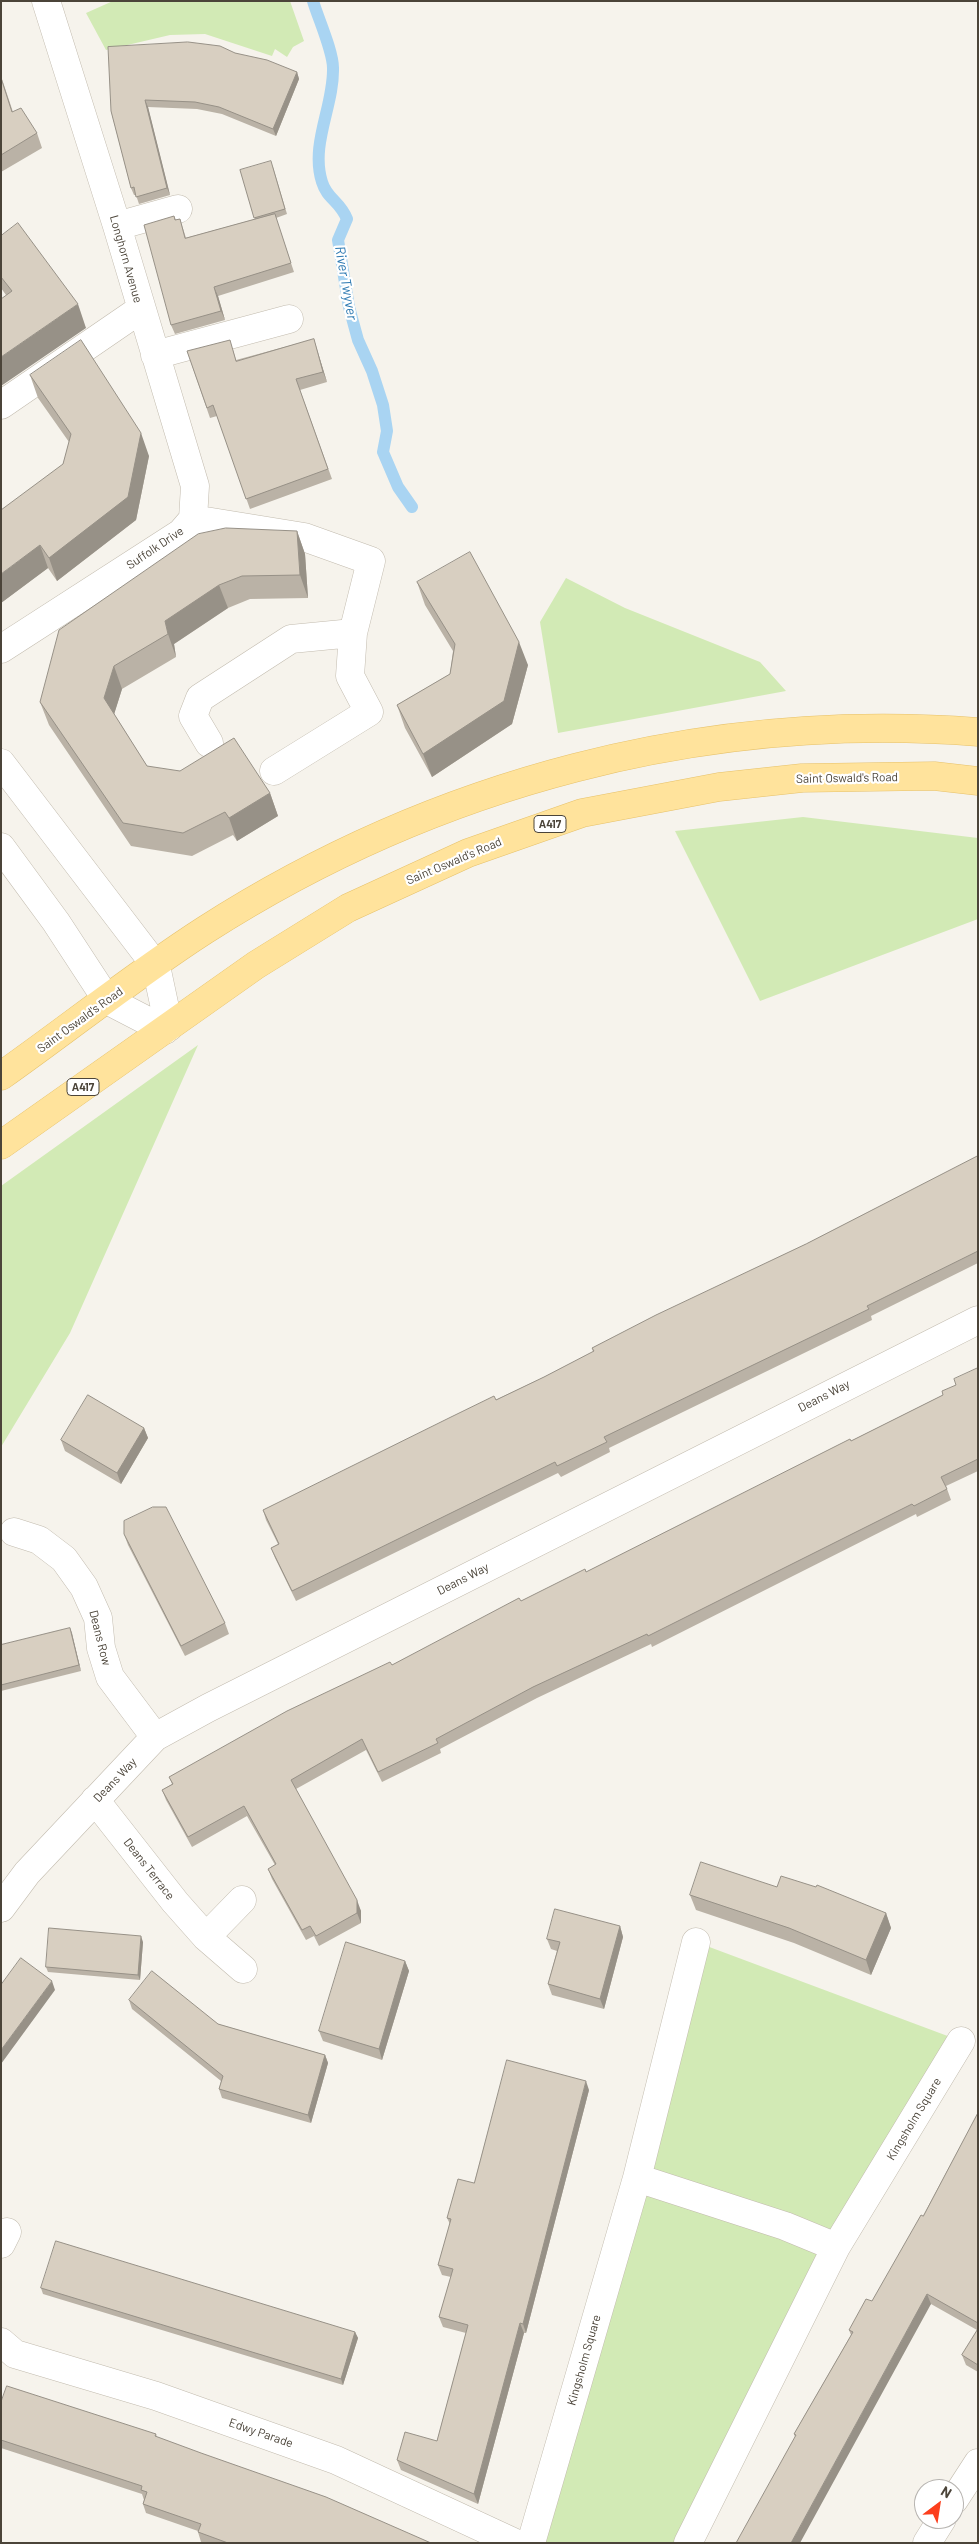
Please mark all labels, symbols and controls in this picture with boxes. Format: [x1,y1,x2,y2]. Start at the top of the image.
street label: Longhorn Avenue [107,213,145,305]
water label: River Twyver [331,245,361,321]
street label: Suffolk Drive [124,524,186,572]
street label: Saint Oswald's Road [796,770,898,786]
road number: A417 [534,816,566,832]
street label: Saint Oswald's Road [404,834,504,888]
street label: Saint Oswald's Road [34,984,126,1056]
road number: A417 [67,1078,99,1096]
street label: Deans Way [796,1377,852,1415]
street label: Deans Way [435,1560,491,1598]
street label: Deans Row [86,1609,114,1667]
street label: Deans Way [90,1755,140,1805]
street label: Deans Terrace [120,1835,178,1903]
street label: Kingsholm Square [884,2075,944,2163]
street label: Kingsholm Square [564,2313,604,2407]
street label: Edwy Parade [227,2415,295,2451]
north arrow [914,2479,964,2529]
text: N [938,2482,955,2501]

